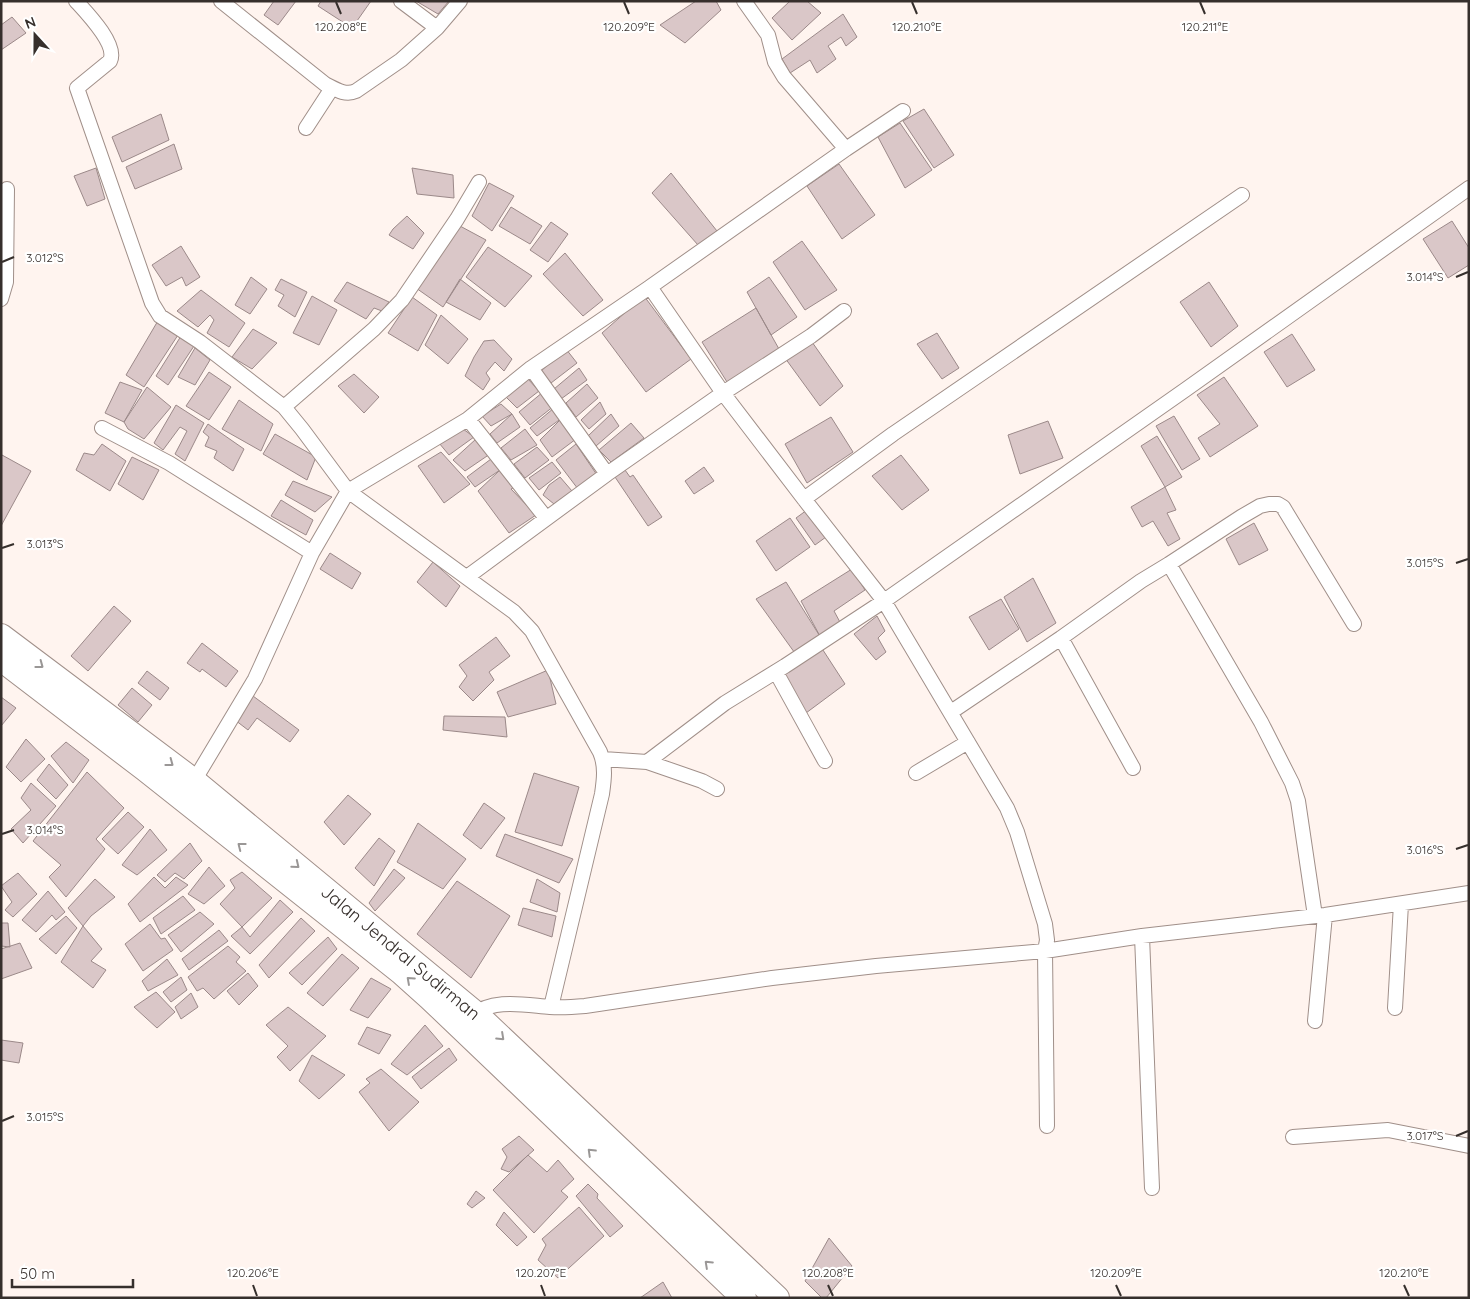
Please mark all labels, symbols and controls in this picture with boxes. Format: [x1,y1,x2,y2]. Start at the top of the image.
north arrow [10,10,60,60]
text: N [22,13,38,33]
text: 120.208°E [315,19,367,34]
text: 120.209°E [603,19,655,34]
text: 120.210°E [892,19,942,34]
text: 120.211°E [1182,19,1229,34]
text: 3.012°S [26,250,64,265]
text: 3.014°S [1407,269,1444,284]
text: 3.013°S [26,536,64,551]
text: 3.015°S [1406,555,1444,570]
one-way arrow [34,659,44,668]
one-way arrow [164,757,174,766]
text: 3.014°S [27,822,64,837]
one-way arrow [238,842,247,851]
text: 3.016°S [1406,842,1444,857]
one-way arrow [290,860,299,868]
street label: Jalan Jendral Sudirman [317,879,486,1025]
one-way arrow [406,977,415,986]
one-way arrow [495,1031,504,1040]
text: 3.015°S [26,1109,64,1124]
text: 3.017°S [1407,1128,1444,1143]
one-way arrow [587,1149,596,1158]
scale bar [12,1256,134,1288]
one-way arrow [705,1261,714,1270]
text: 50 m [20,1264,55,1283]
text: 120.206°E [227,1265,279,1280]
text: 120.207°E [516,1265,566,1280]
text: 120.208°E [802,1265,854,1280]
text: 120.209°E [1090,1265,1142,1280]
text: 120.210°E [1379,1265,1429,1280]

